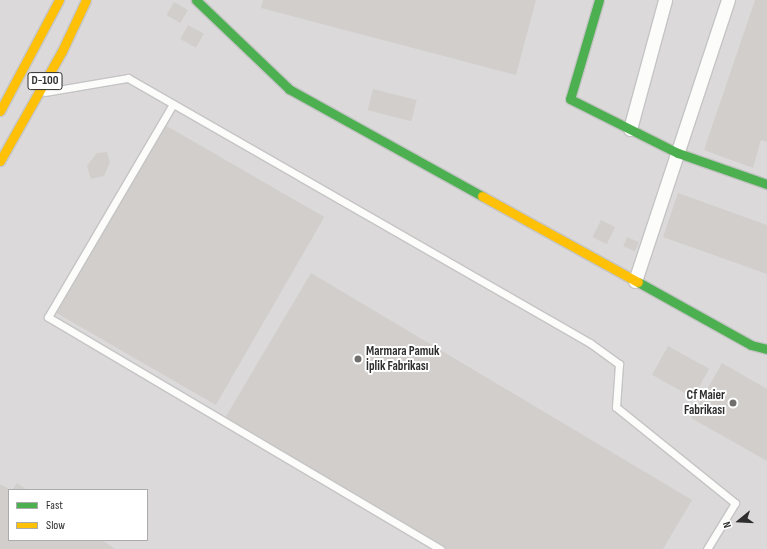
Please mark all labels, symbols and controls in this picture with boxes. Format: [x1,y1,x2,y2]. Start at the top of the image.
road number: D-100 [27,71,63,91]
place label: Marmara Pamuk İplik Fabrikası [366,344,440,375]
marker: Marmara Pamuk İplik Fabrikası [353,354,363,364]
place label: Cf Maier Fabrikası [684,388,725,419]
marker: Cf Maier Fabrikası [728,398,738,408]
legend [8,489,148,541]
text: Fast [46,498,63,513]
north arrow [719,501,759,541]
text: Slow [46,518,65,533]
text: N [720,520,734,530]

